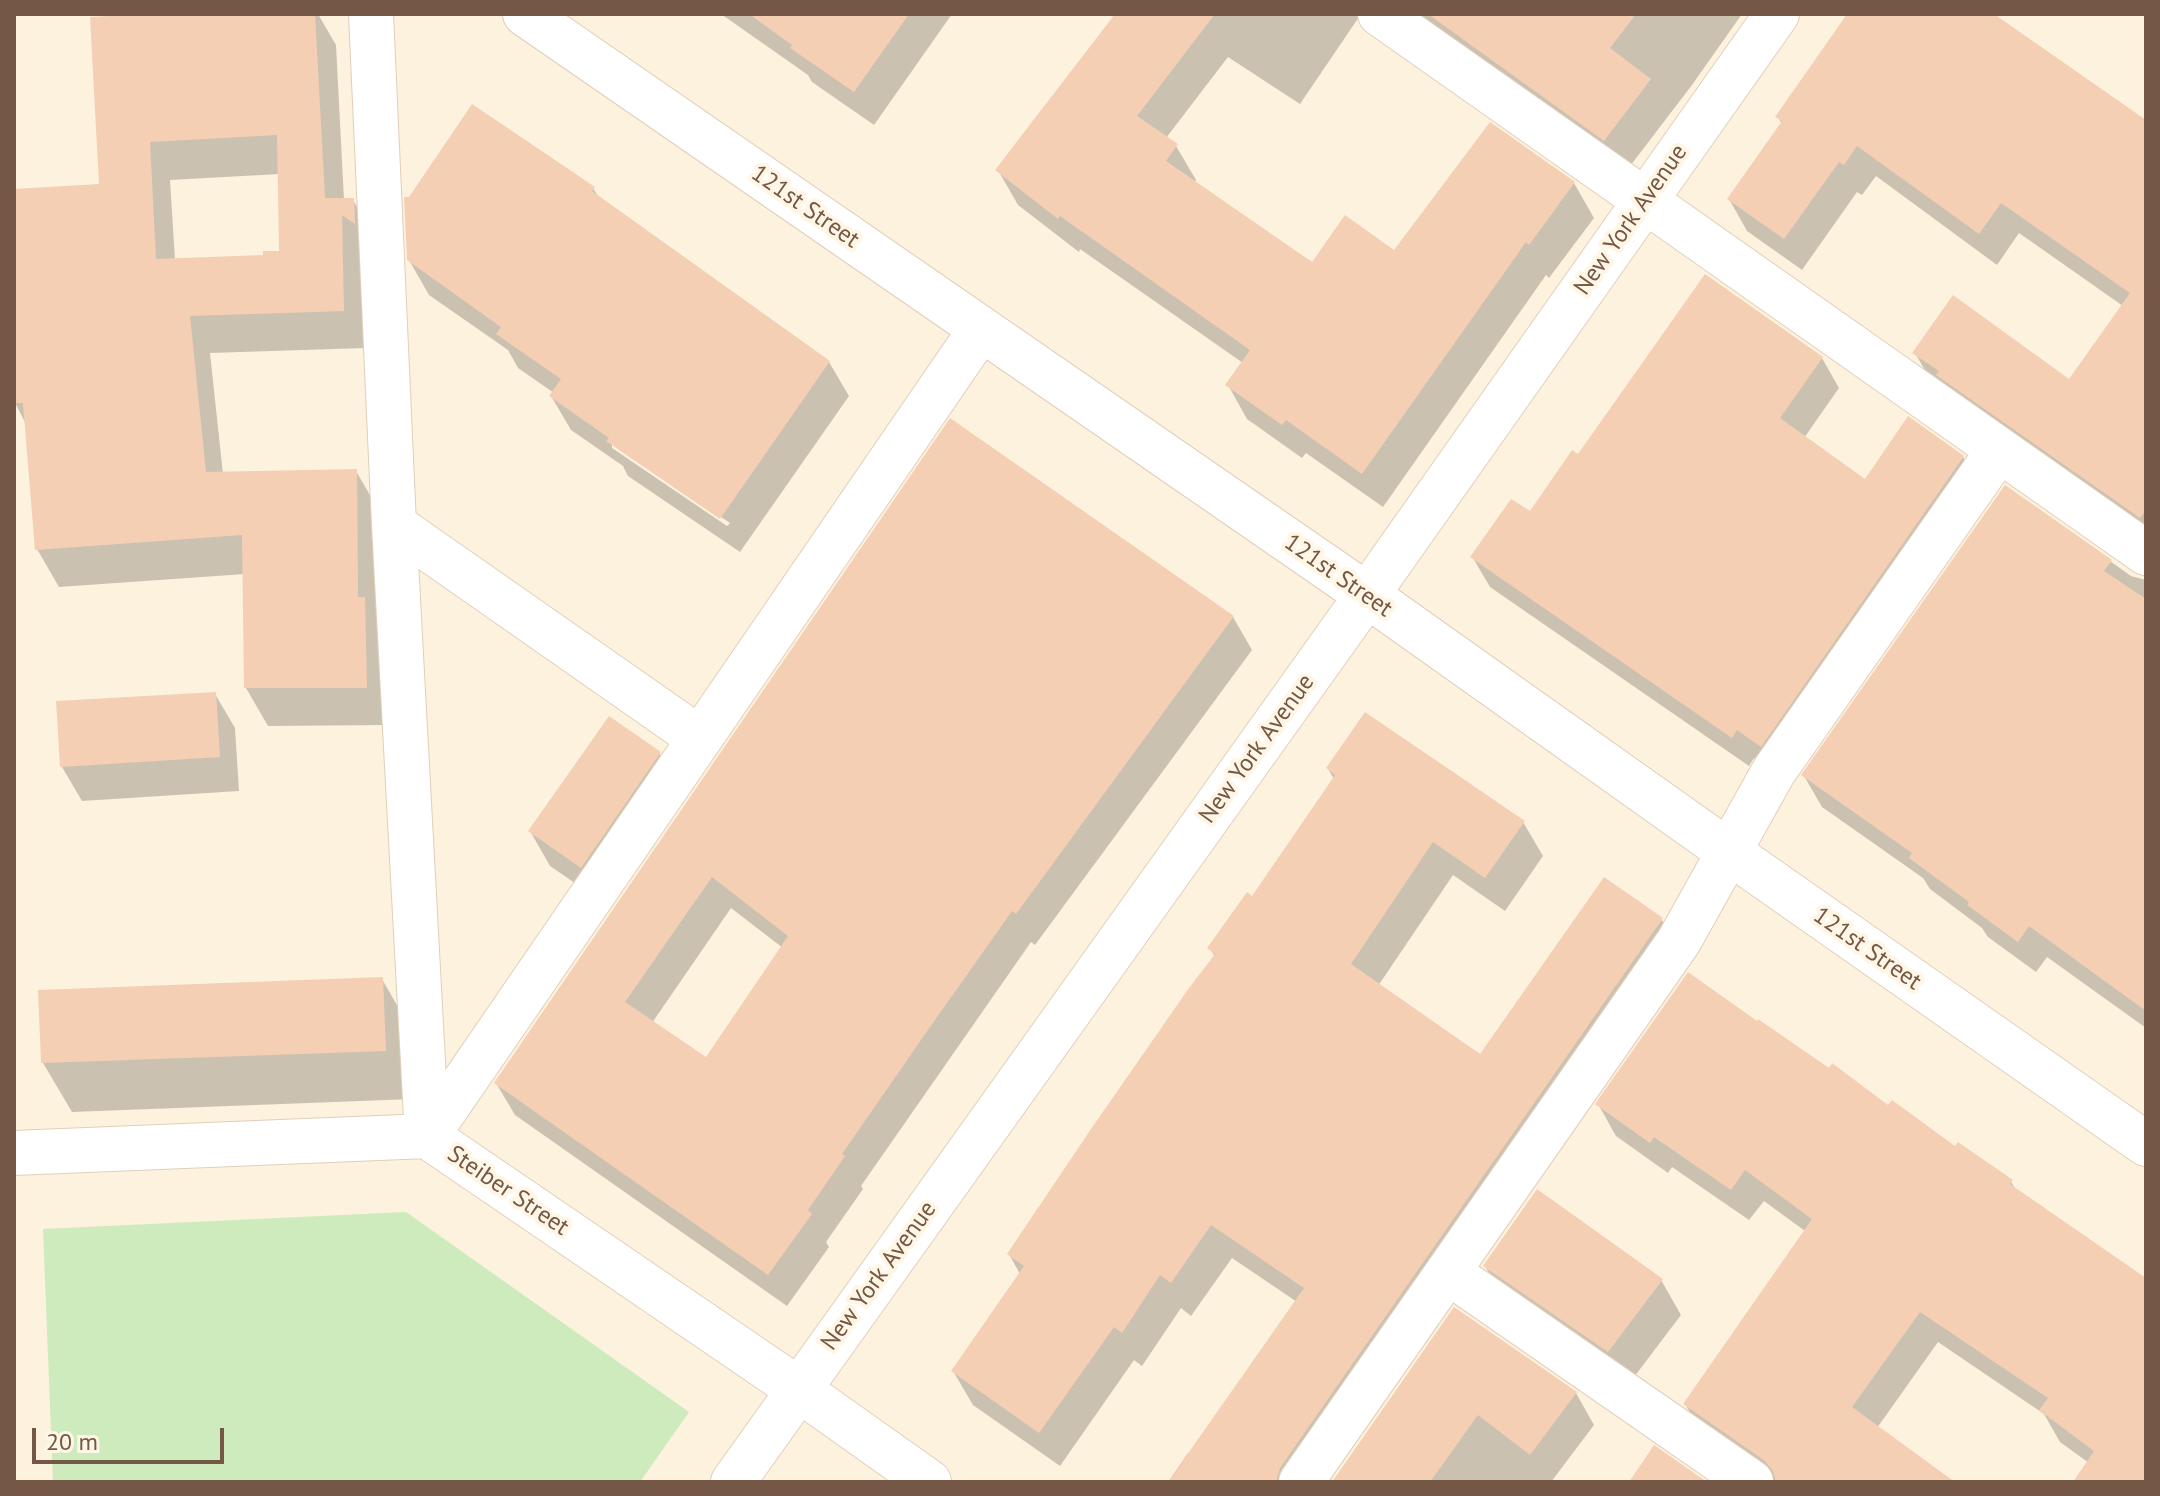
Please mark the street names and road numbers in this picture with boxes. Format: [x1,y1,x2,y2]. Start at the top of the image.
street label: New York Avenue [1568,139,1694,301]
street label: 121st Street [745,159,865,255]
street label: 121st Street [1278,528,1398,624]
street label: New York Avenue [1193,669,1321,829]
street label: 121st Street [1807,901,1927,997]
street label: Steiber Street [442,1140,574,1242]
street label: New York Avenue [815,1196,943,1356]

